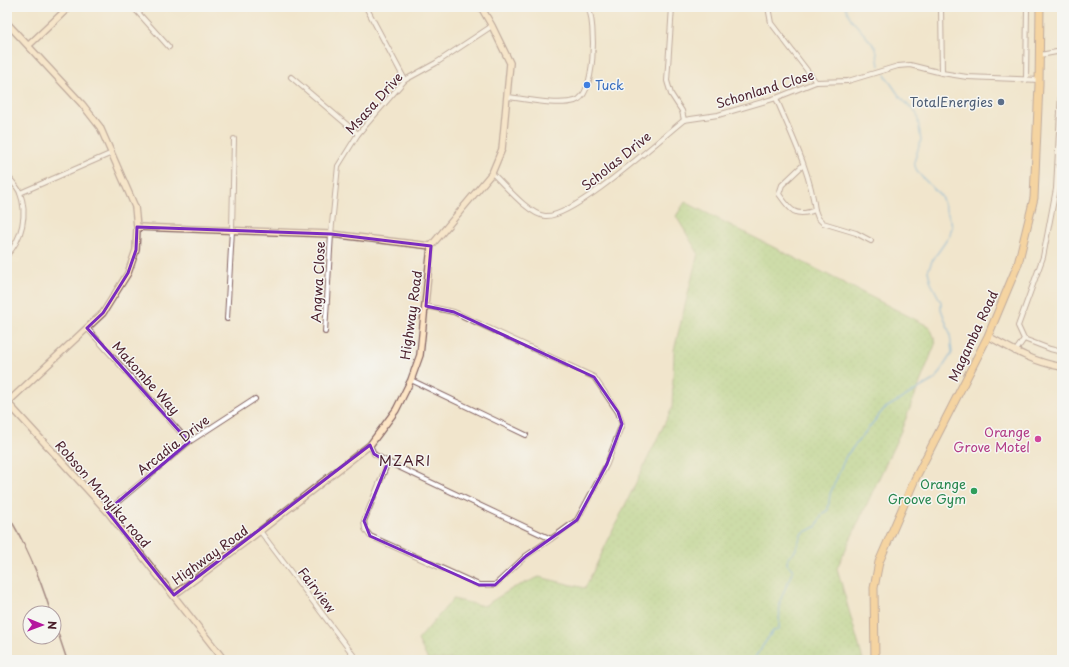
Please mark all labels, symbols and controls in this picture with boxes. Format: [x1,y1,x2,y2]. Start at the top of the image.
street label: Schonland Close [713,65,816,112]
street label: Msasa Drive [341,67,407,138]
place label: Tuck [595,75,624,94]
marker: Tuck [582,80,592,90]
place label: TotalEnergies [910,92,993,111]
marker: TotalEnergies [996,97,1006,107]
street label: Scholas Drive [577,126,655,195]
street label: Angwa Close [306,241,329,323]
street label: Highway Road [395,269,426,361]
street label: Magamba Road [943,287,1002,385]
street label: Makombe Way [108,337,185,419]
street label: Arcadia Drive [132,410,213,479]
place label: Orange Grove Motel [953,422,1030,456]
marker: Orange Grove Motel [1033,434,1043,444]
street label: Robson Manyika road [51,436,155,552]
district label: MZARI [379,450,431,471]
place label: Orange Groove Gym [888,474,966,508]
marker: Orange Groove Gym [969,486,979,496]
street label: Highway Road [168,520,252,589]
street label: Fairview [294,563,341,616]
north arrow [22,605,62,645]
text: N [44,621,61,630]

